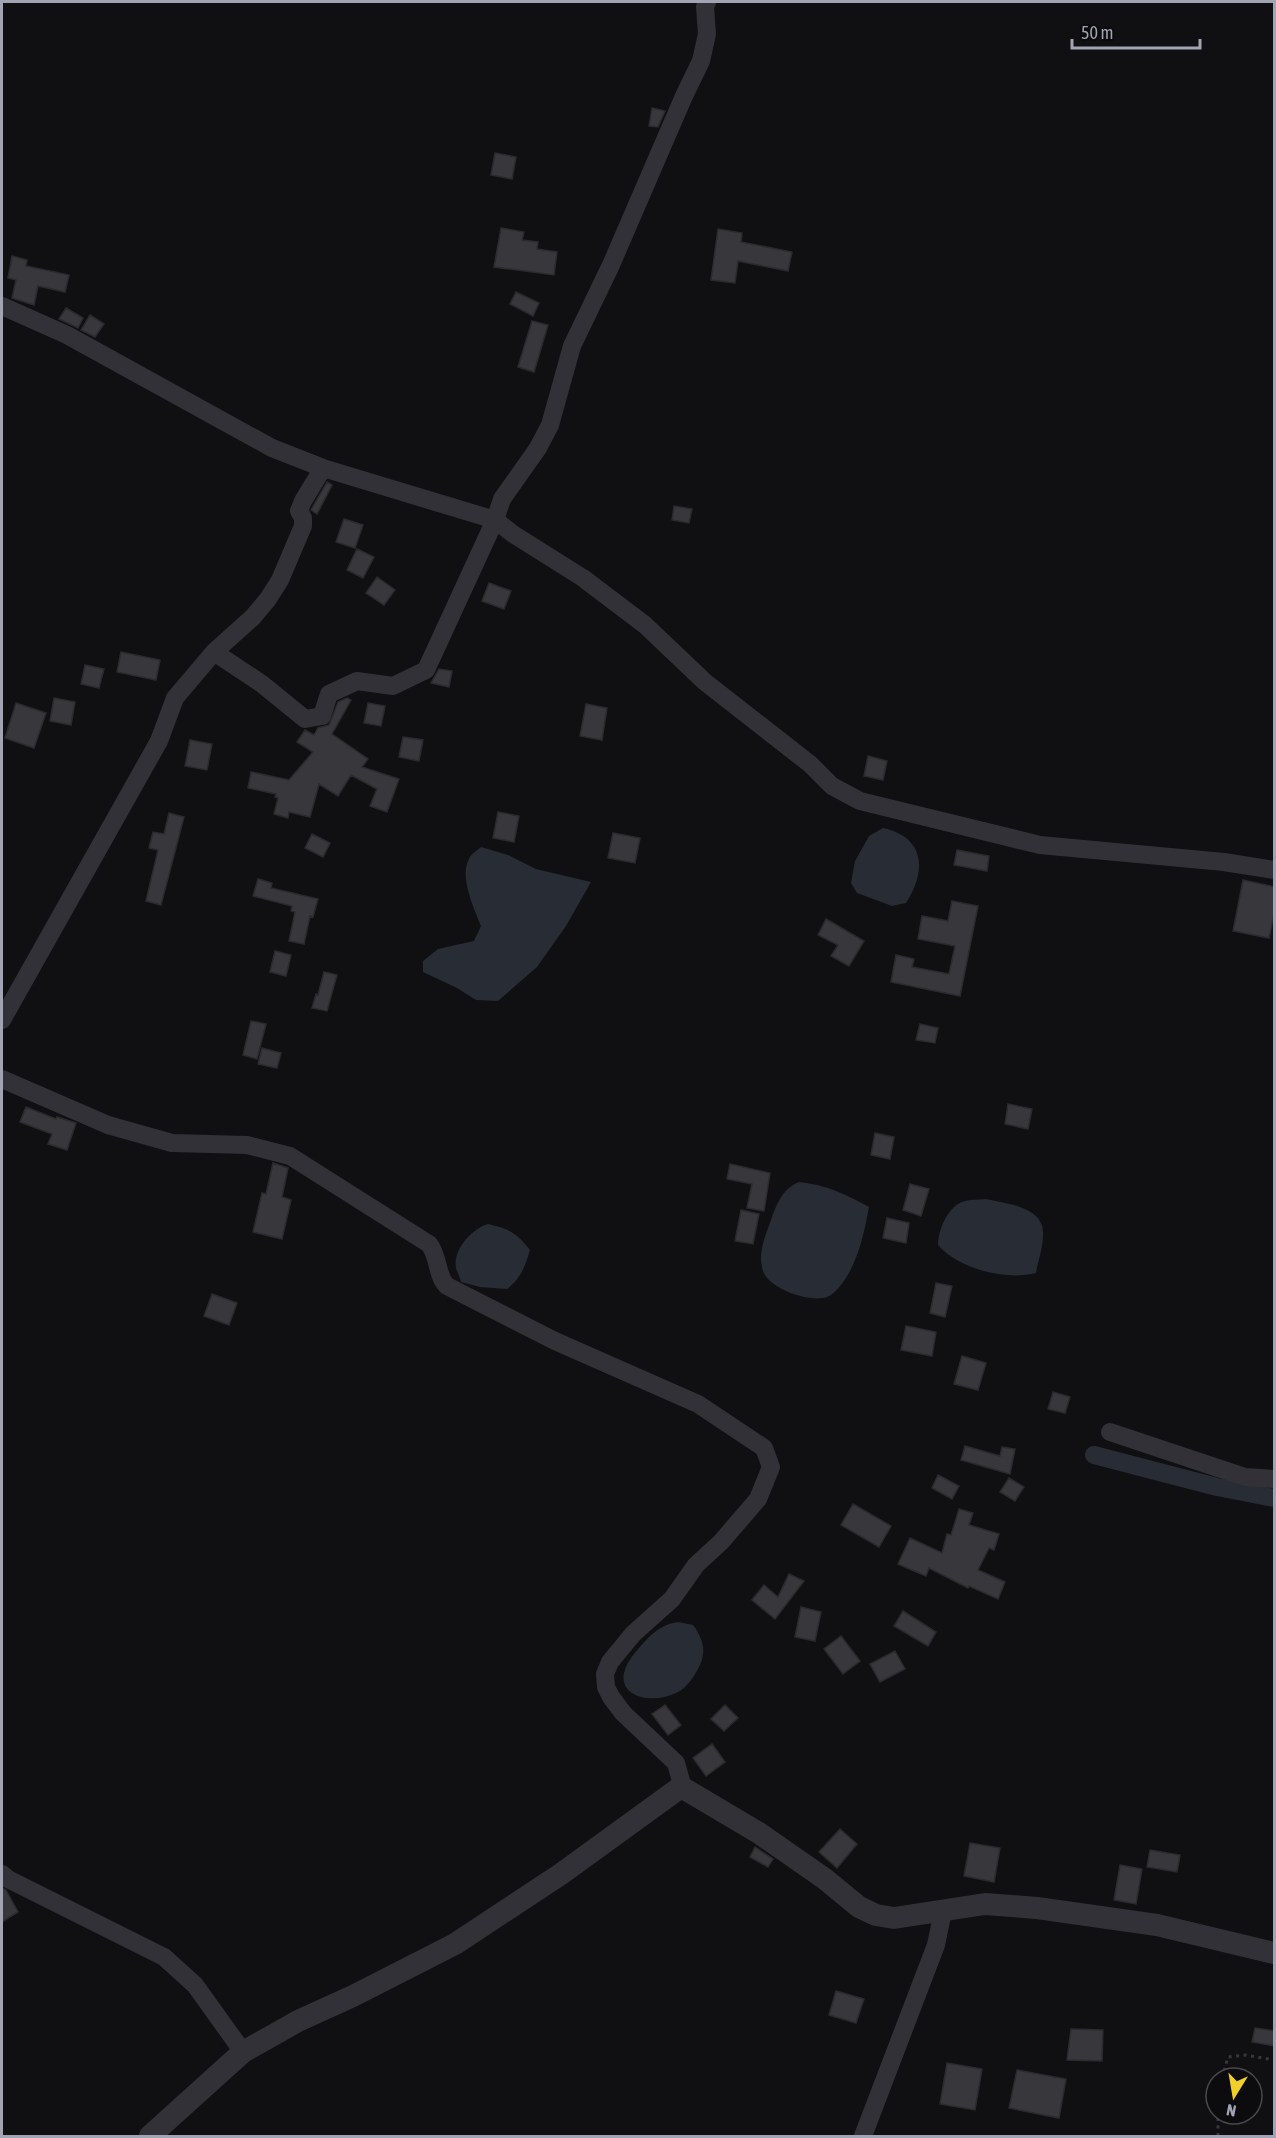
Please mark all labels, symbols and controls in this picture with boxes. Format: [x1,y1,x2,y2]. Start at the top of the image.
scale bar [1072,12,1200,50]
text: 50 m [1081,22,1113,43]
north arrow [1204,2066,1264,2126]
text: N [1225,2101,1237,2120]

